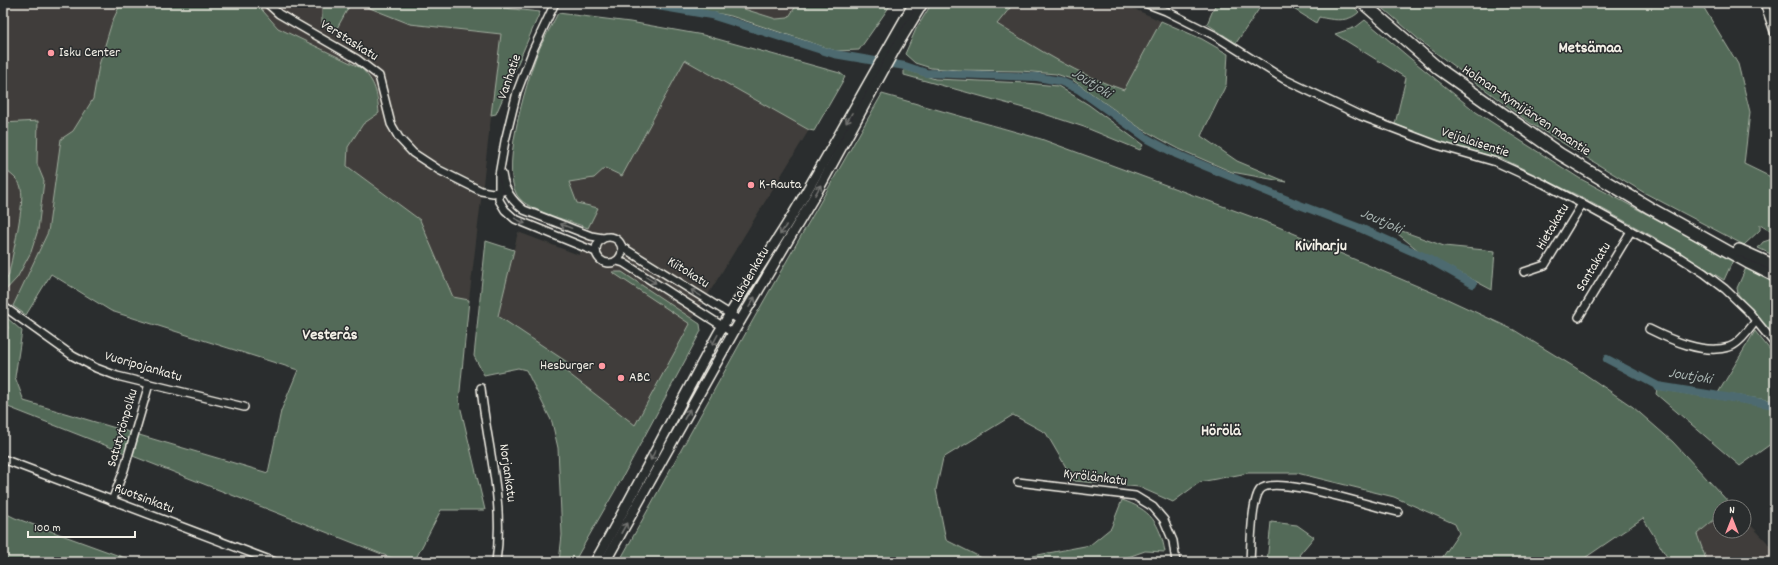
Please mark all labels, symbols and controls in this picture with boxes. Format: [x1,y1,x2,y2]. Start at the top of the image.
street label: Verstaskatu [316,15,382,67]
district label: Metsämaa [1558,37,1623,60]
place label: Isku Center [59,43,121,63]
marker: Isku Center [46,48,56,58]
street label: Vanhatie [493,52,527,102]
street label: Holman–Kymijärven maantie [1458,60,1594,162]
water label: Joutjoki [1067,63,1117,106]
one-way arrow [844,112,852,124]
street label: Veijalaisentie [1438,123,1512,163]
place label: K-Rauta [759,175,802,195]
marker: K-Rauta [746,180,756,190]
one-way arrow [815,184,822,196]
street label: Hietakatu [1531,200,1575,254]
water label: Joutjoki [1357,203,1407,242]
one-way arrow [514,218,526,226]
one-way arrow [561,222,573,230]
one-way arrow [779,224,787,235]
district label: Kiviharju [1295,235,1347,258]
street label: Santakatu [1571,239,1617,295]
street label: Lahdenkatu [727,243,775,307]
street label: Kiitokatu [663,252,713,294]
one-way arrow [645,276,656,284]
one-way arrow [691,289,702,297]
one-way arrow [748,297,756,308]
district label: Vesterås [302,324,358,347]
one-way arrow [710,334,718,346]
street label: Vuoripojankatu [102,346,184,388]
place label: Hesburger [540,356,595,376]
marker: Hesburger [597,361,607,371]
water label: Joutjoki [1667,363,1715,392]
place label: ABC [629,368,650,388]
marker: ABC [616,373,626,383]
street label: Satutytönpolku [102,387,144,469]
one-way arrow [684,409,692,421]
district label: Hörölä [1201,420,1242,443]
street label: Norjankatu [493,443,521,503]
one-way arrow [649,449,656,461]
street label: Kyrölänkatu [1062,464,1128,492]
street label: Ruotsinkatu [111,478,177,520]
north arrow [1712,499,1752,539]
text: N [1729,503,1735,519]
scale bar [28,513,135,539]
text: 100 m [34,520,61,537]
one-way arrow [621,522,628,534]

